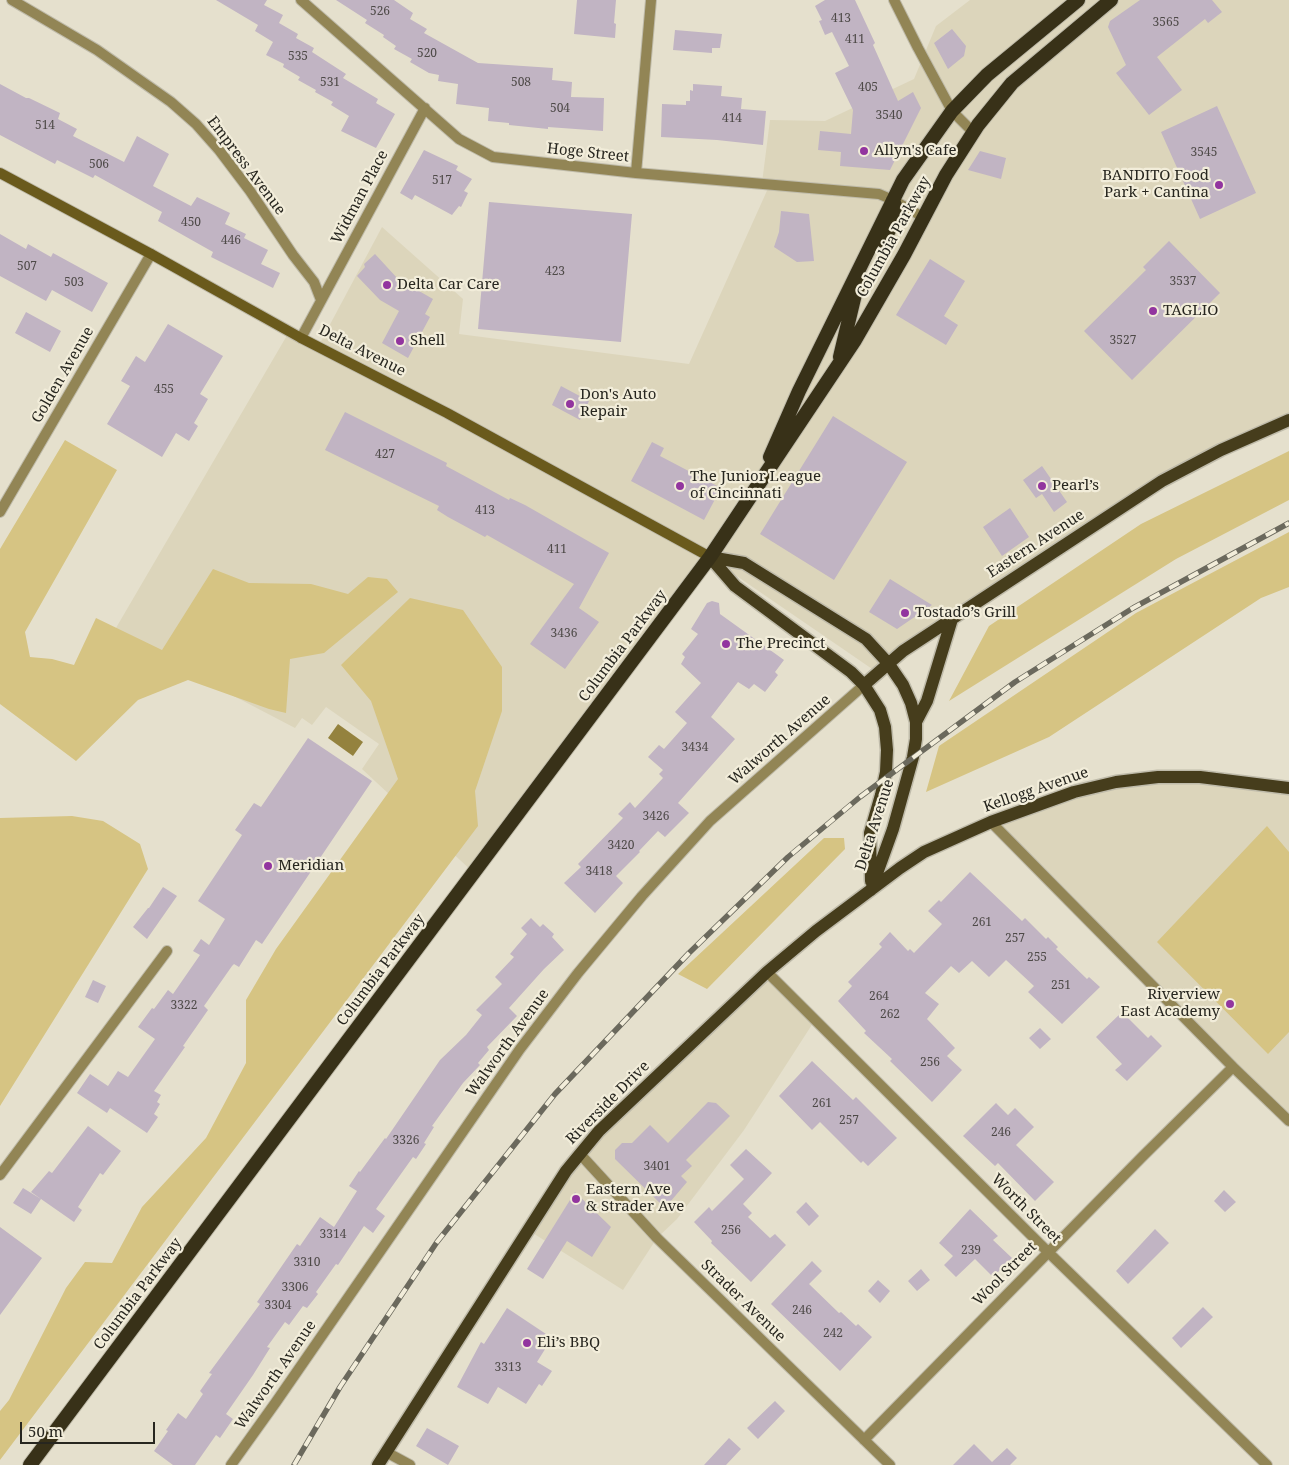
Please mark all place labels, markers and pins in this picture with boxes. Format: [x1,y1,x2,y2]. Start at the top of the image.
place label: Allyn's Cafe [874,142,957,160]
marker: Allyn's Cafe [858,145,870,157]
place label: BANDITO Food Park + Cantina [1102,167,1209,202]
marker: BANDITO Food Park + Cantina [1213,179,1225,191]
place label: Delta Car Care [397,276,500,294]
marker: Delta Car Care [381,279,393,291]
place label: TAGLIO [1163,302,1218,320]
marker: TAGLIO [1147,305,1159,317]
place label: Shell [410,332,445,350]
marker: Shell [394,335,406,347]
place label: Don's Auto Repair [580,386,656,421]
marker: Don's Auto Repair [564,398,576,410]
place label: The Junior League of Cincinnati [690,468,821,503]
place label: Pearl’s [1052,477,1099,495]
marker: The Junior League of Cincinnati [674,480,686,492]
marker: Pearl’s [1036,480,1048,492]
place label: Tostado’s Grill [915,604,1016,622]
marker: Tostado’s Grill [899,607,911,619]
place label: The Precinct [736,635,825,653]
marker: The Precinct [720,638,732,650]
place label: Meridian [278,857,344,875]
marker: Meridian [262,860,274,872]
place label: Riverview East Academy [1121,986,1220,1021]
marker: Riverview East Academy [1224,998,1236,1010]
place label: Eastern Ave & Strader Ave [586,1181,684,1216]
marker: Eastern Ave & Strader Ave [570,1193,582,1205]
place label: Eli’s BBQ [537,1334,600,1352]
marker: Eli’s BBQ [521,1337,533,1349]

